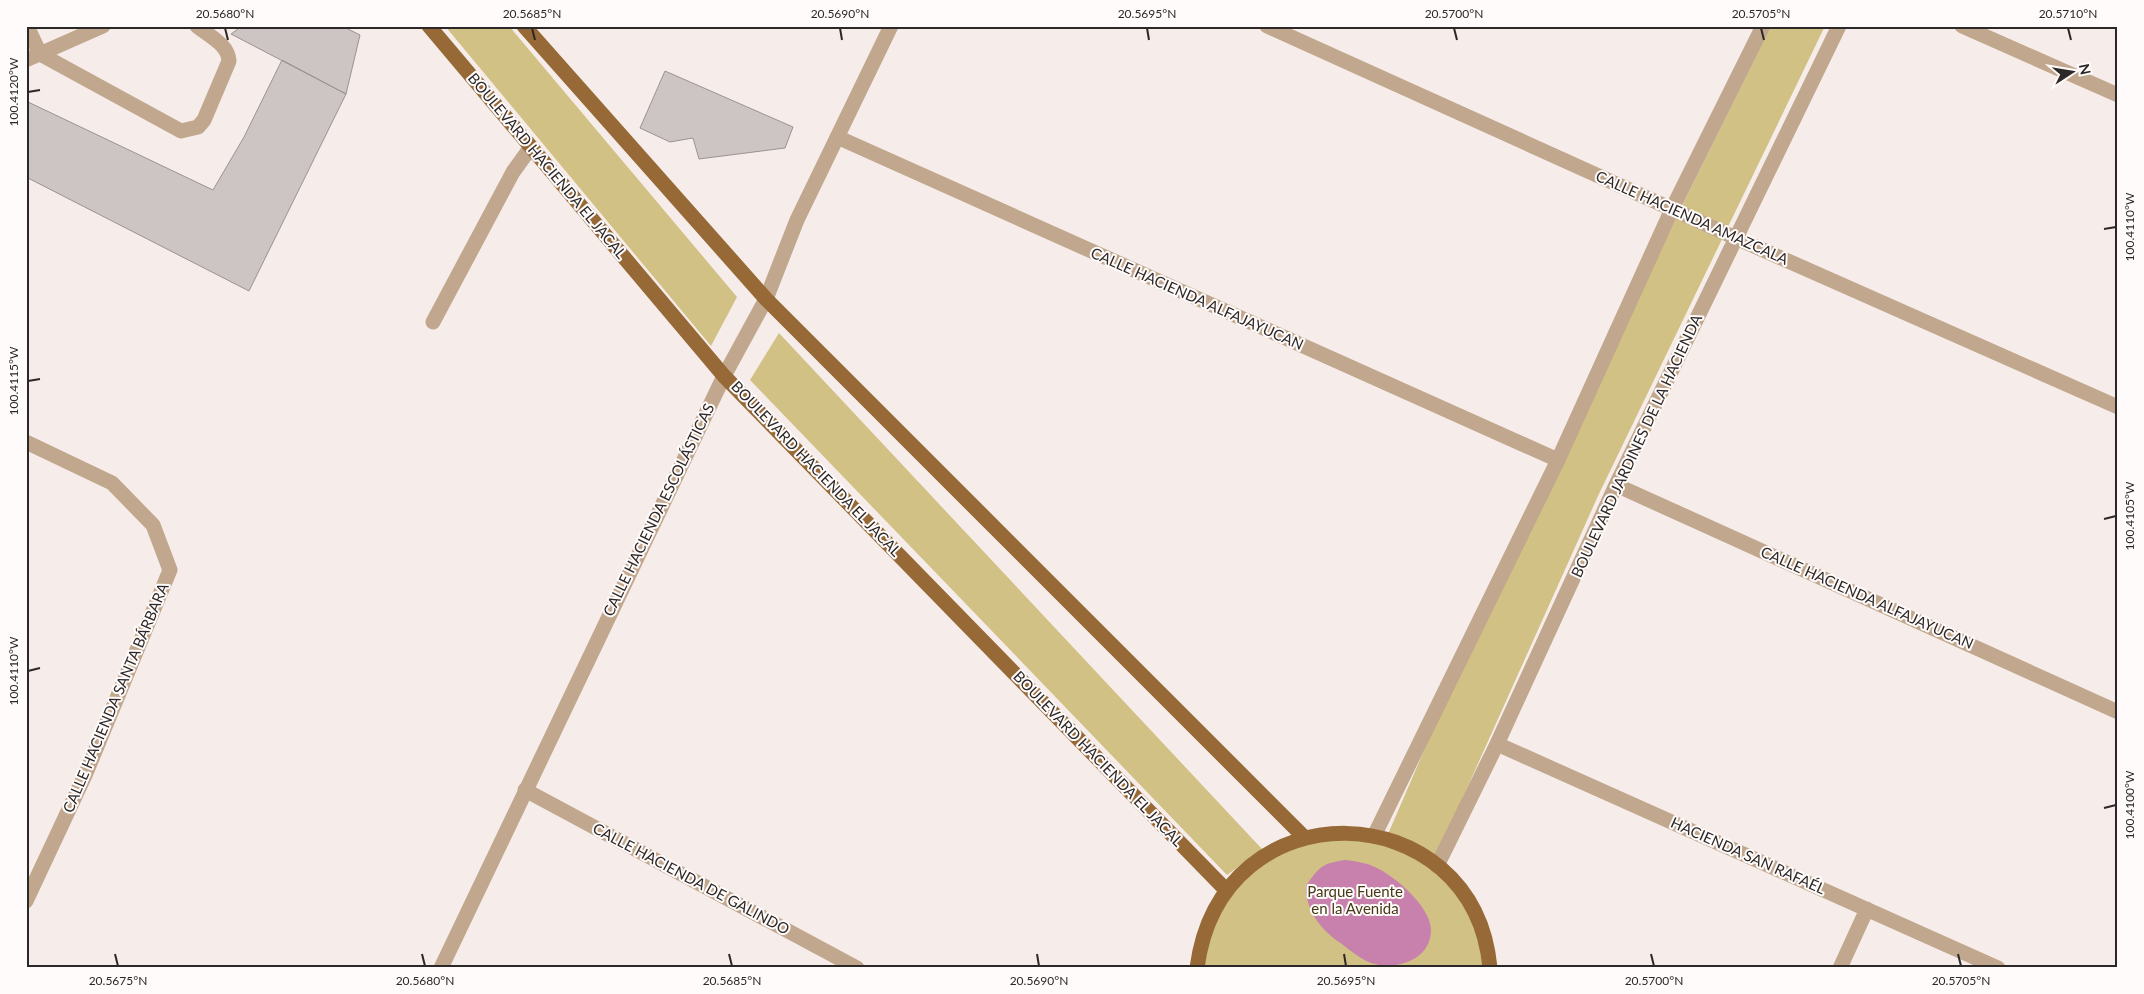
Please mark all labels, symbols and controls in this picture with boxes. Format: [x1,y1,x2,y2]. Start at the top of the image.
text: 20.5680°N [196,6,254,21]
text: 20.5685°N [503,6,561,21]
text: 20.5690°N [811,6,869,21]
text: 20.5695°N [1118,6,1176,21]
text: 20.5700°N [1425,6,1483,21]
text: 20.5705°N [1732,6,1790,21]
text: 20.5710°N [2039,6,2097,21]
north arrow [2046,48,2096,98]
text: 100.4120°W [6,57,21,126]
text: N [2076,62,2095,76]
street label: BOULEVARD HACIENDA EL JACAL [465,69,631,262]
street label: CALLE HACIENDA AMAZCALA [1593,166,1792,268]
text: 100.4110°W [2122,192,2137,261]
street label: CALLE HACIENDA ALFAJAYUCAN [1088,243,1306,353]
street label: BOULEVARD JARDINES DE LA HACIENDA [1567,310,1706,580]
text: 100.4115°W [6,346,21,415]
street label: BOULEVARD HACIENDA EL JACAL [728,377,906,560]
street label: CALLE HACIENDA ESCOLÁSTICAS [599,400,718,619]
text: 100.4105°W [2122,481,2137,550]
street label: CALLE HACIENDA ALFAJAYUCAN [1758,542,1976,652]
street label: CALLE HACIENDA SANTA BÁRBARA [58,579,172,815]
text: 100.4110°W [6,636,21,705]
street label: BOULEVARD HACIENDA EL JACAL [1010,667,1188,850]
text: 100.4100°W [2122,770,2137,839]
street label: HACIENDA SAN RAFAÉL [1668,813,1829,897]
street label: CALLE HACIENDA DE GALINDO [590,819,793,938]
park label: Parque Fuente en la Avenida [1307,882,1403,917]
text: 20.5675°N [89,973,147,988]
text: 20.5680°N [396,973,454,988]
text: 20.5685°N [703,973,761,988]
text: 20.5690°N [1010,973,1068,988]
text: 20.5695°N [1317,973,1375,988]
text: 20.5700°N [1625,973,1683,988]
text: 20.5705°N [1932,973,1990,988]

